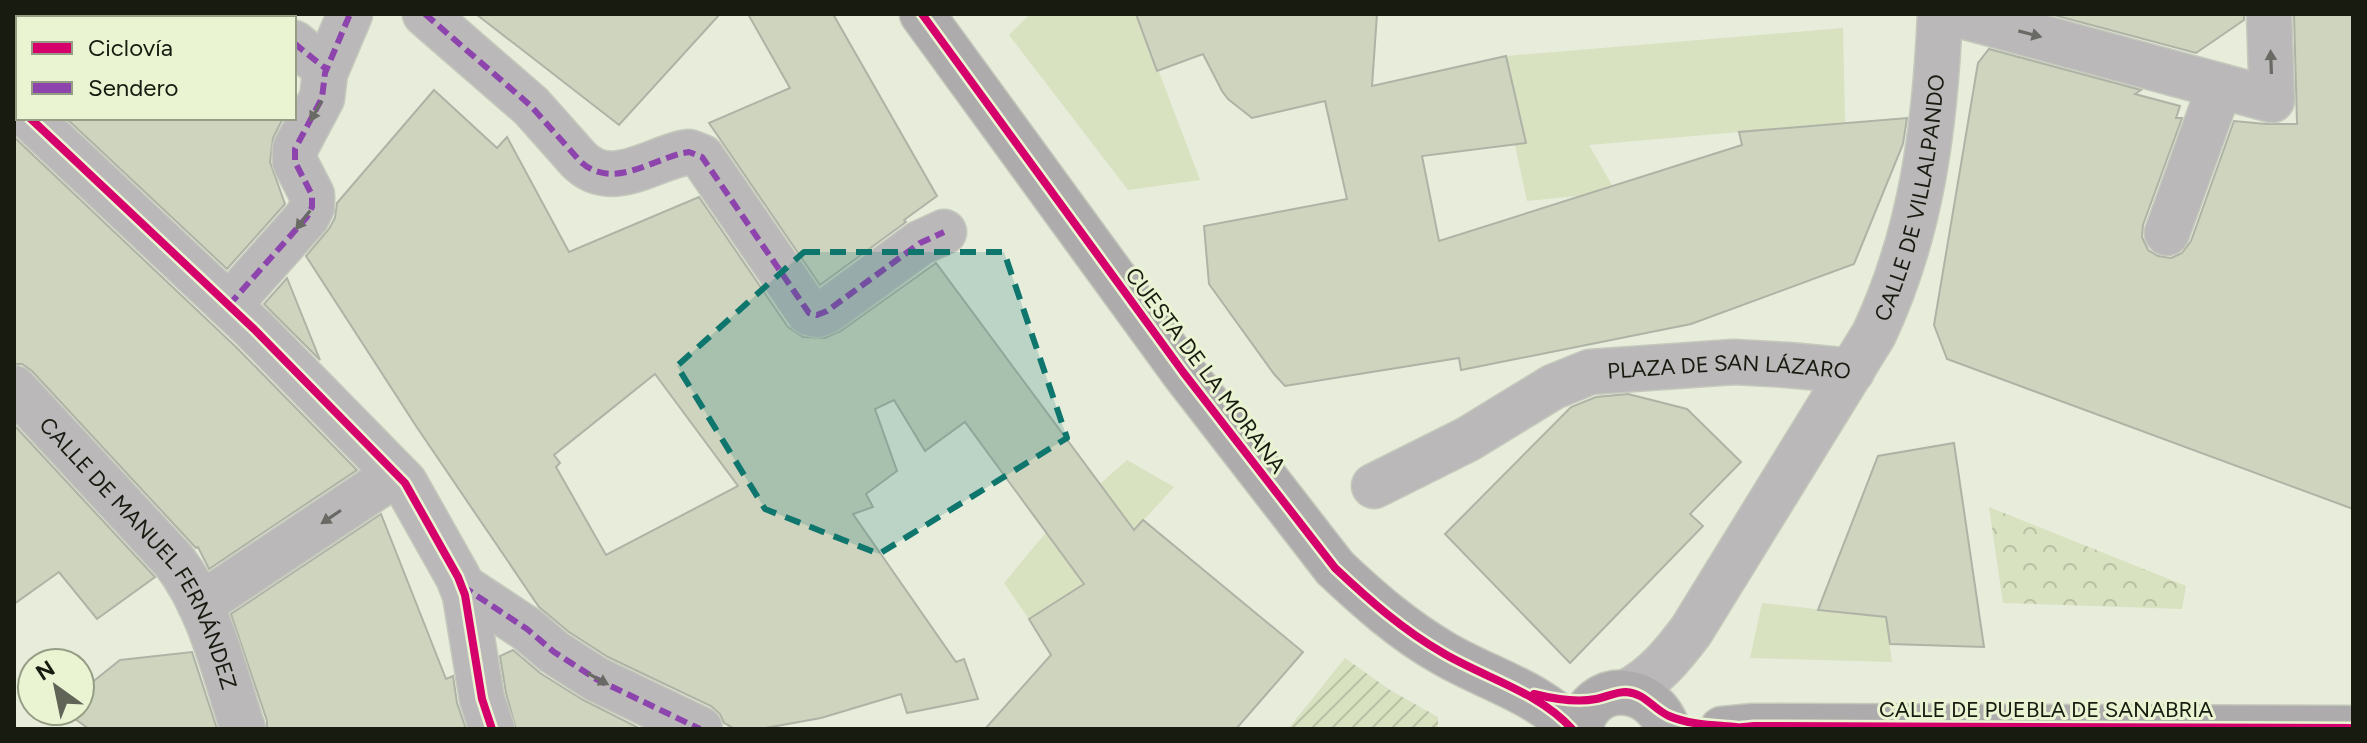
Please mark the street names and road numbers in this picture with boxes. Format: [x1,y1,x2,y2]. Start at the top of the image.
street label: CALLE DE VILLALPANDO [1868,73,1950,325]
street label: CUESTA DE LA MORANA [1119,262,1292,479]
street label: PLAZA DE SAN LÁZARO [1606,349,1852,385]
street label: CALLE DE MANUEL FERNÁNDEZ [29,412,241,698]
street label: CALLE DE PUEBLA DE SANABRIA [1879,696,2213,723]

